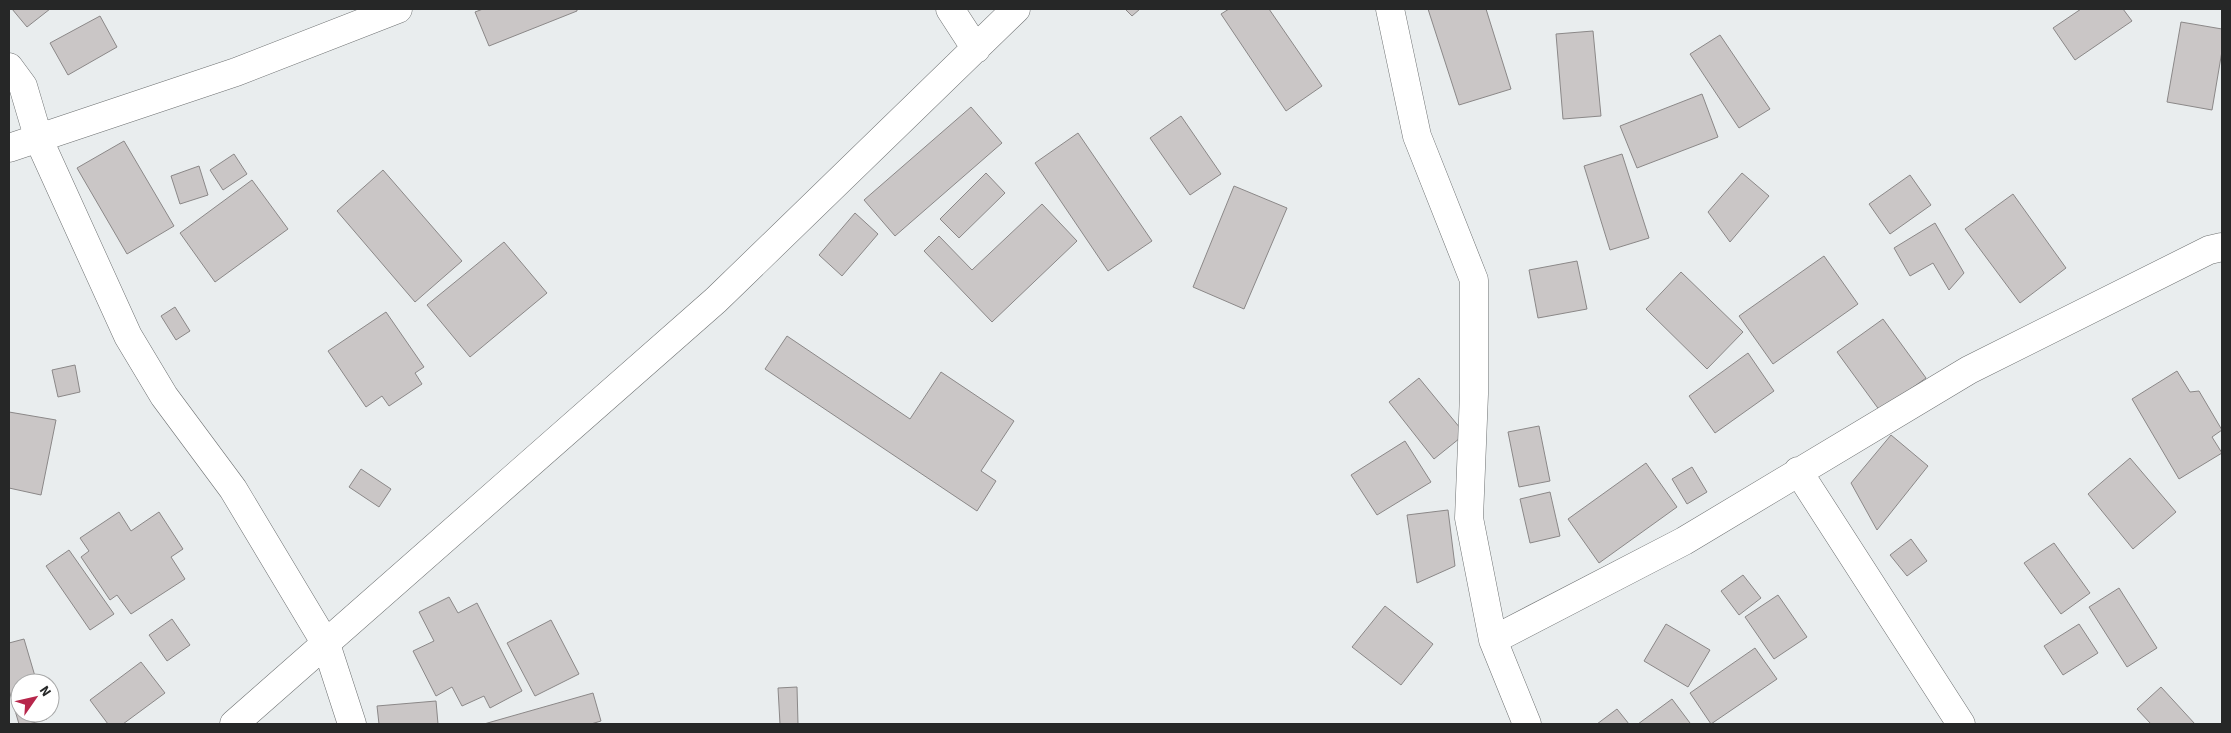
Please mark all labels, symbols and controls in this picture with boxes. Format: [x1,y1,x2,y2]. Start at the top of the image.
north arrow [10,673,60,723]
text: N [34,682,56,701]

